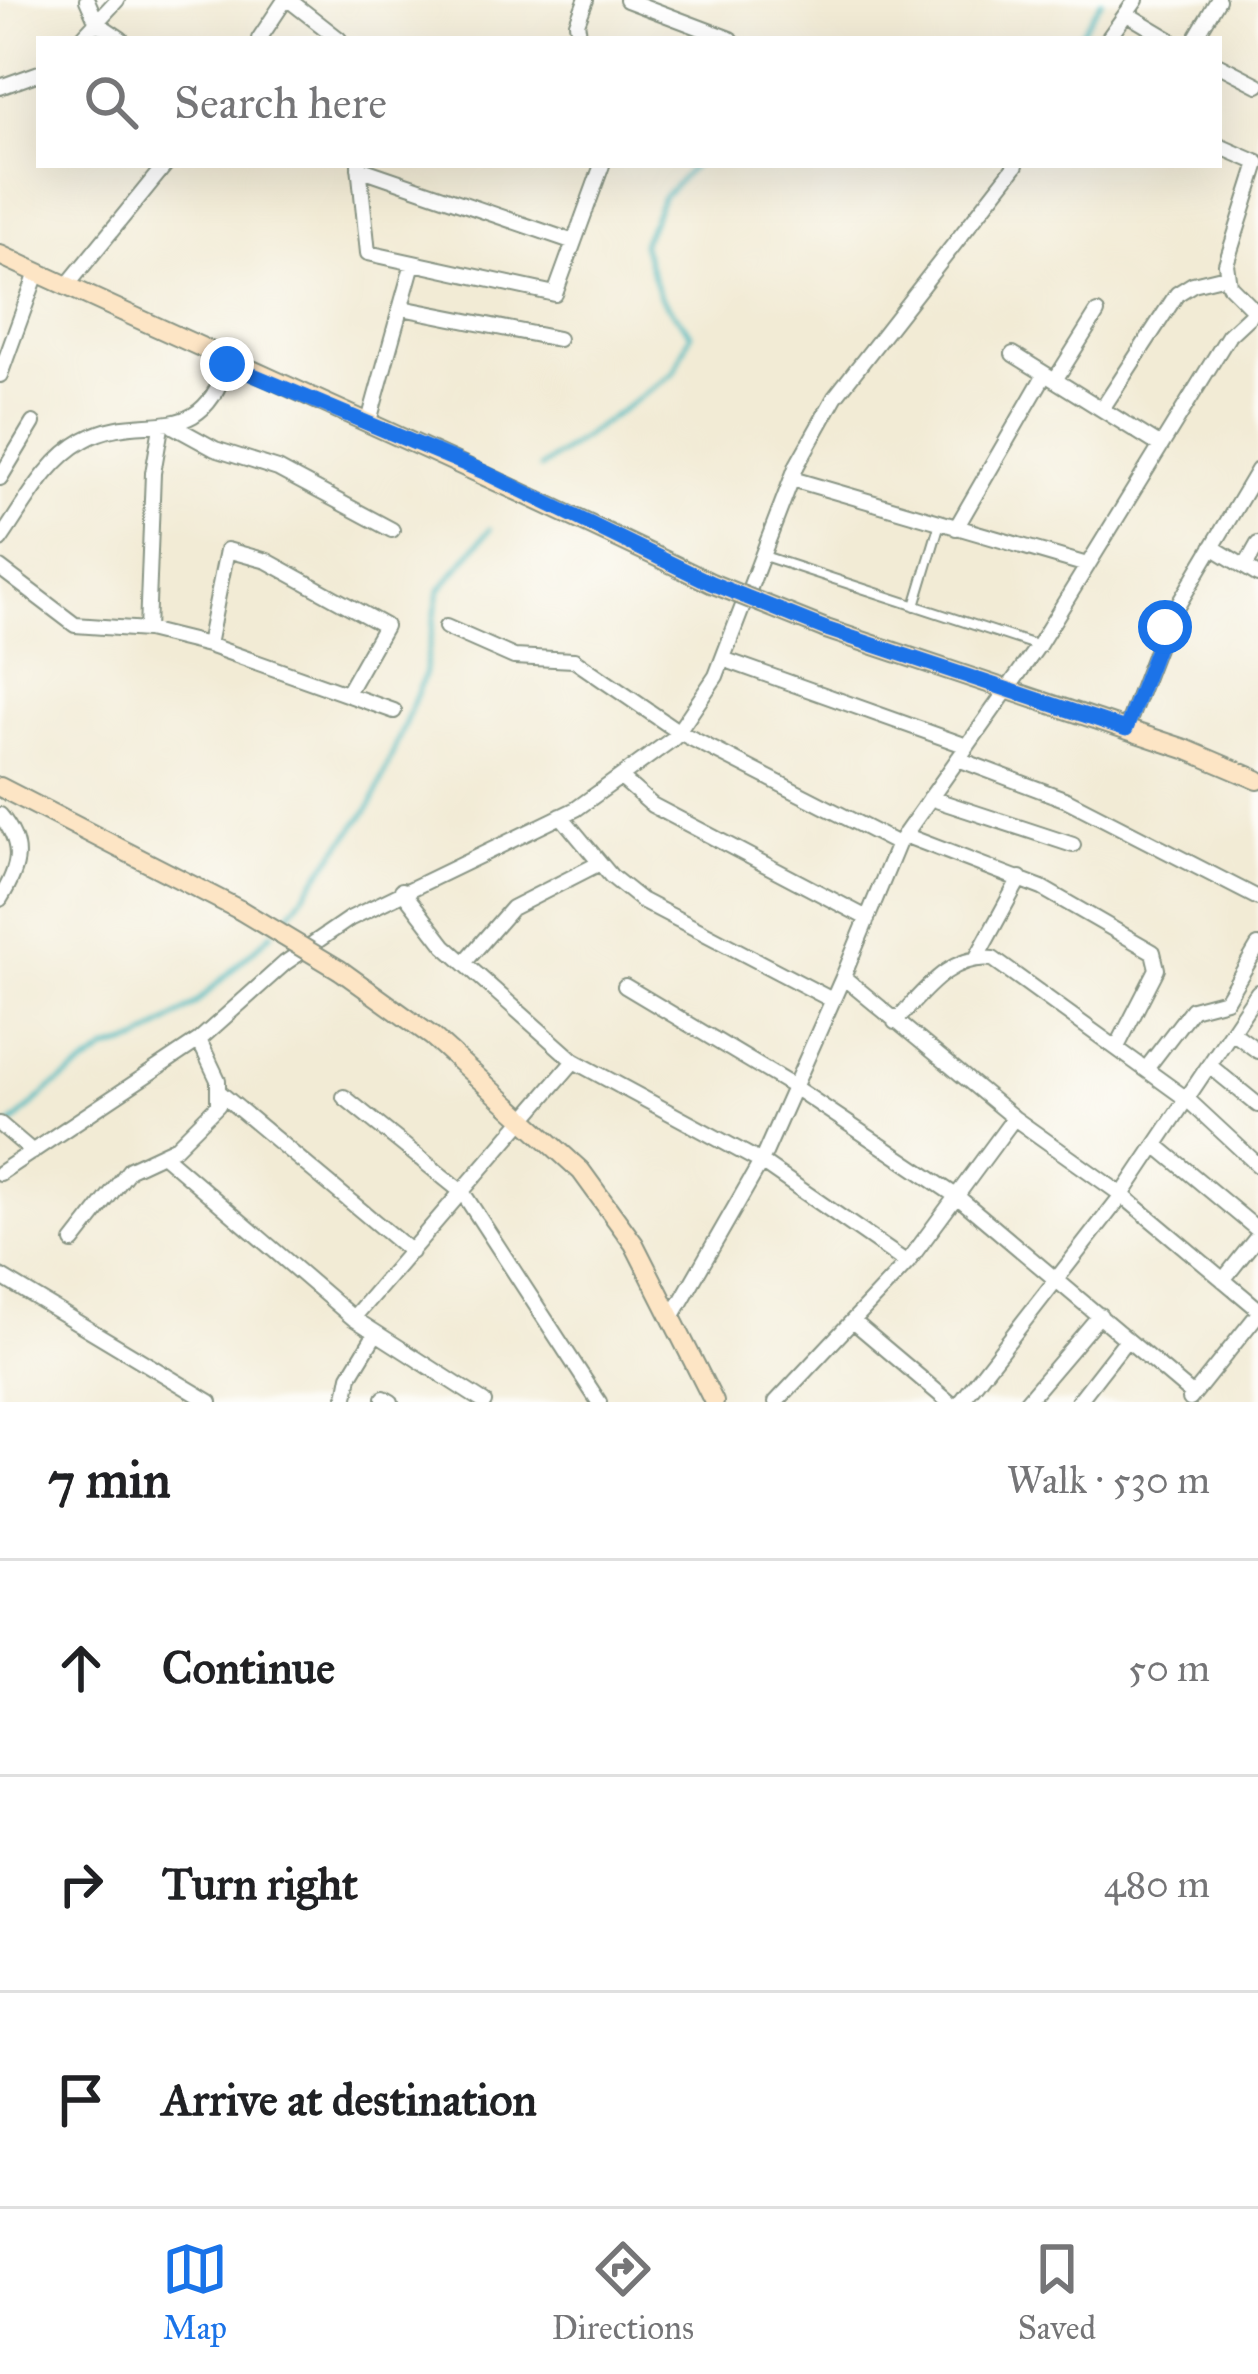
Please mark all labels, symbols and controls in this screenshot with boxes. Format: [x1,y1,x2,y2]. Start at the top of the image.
search box [36,36,1222,168]
icon: search [78,69,144,135]
text: Search here [174,75,387,130]
route end [200,337,254,391]
route start [1138,600,1192,654]
text: 7 min [48,1449,171,1511]
text: Walk · 530 m [1007,1456,1210,1504]
icon: ahead [48,1635,114,1701]
text: Continue [162,1640,335,1695]
text: 50 m [1128,1644,1210,1692]
icon: right [48,1851,114,1917]
text: Turn right [162,1856,358,1911]
text: 480 m [1104,1860,1210,1908]
icon: arrive [48,2067,114,2133]
text: Arrive at destination [162,2072,537,2127]
tab: Map [162,2236,228,2348]
tab: Directions [552,2236,694,2348]
tab: Saved [1018,2236,1096,2348]

